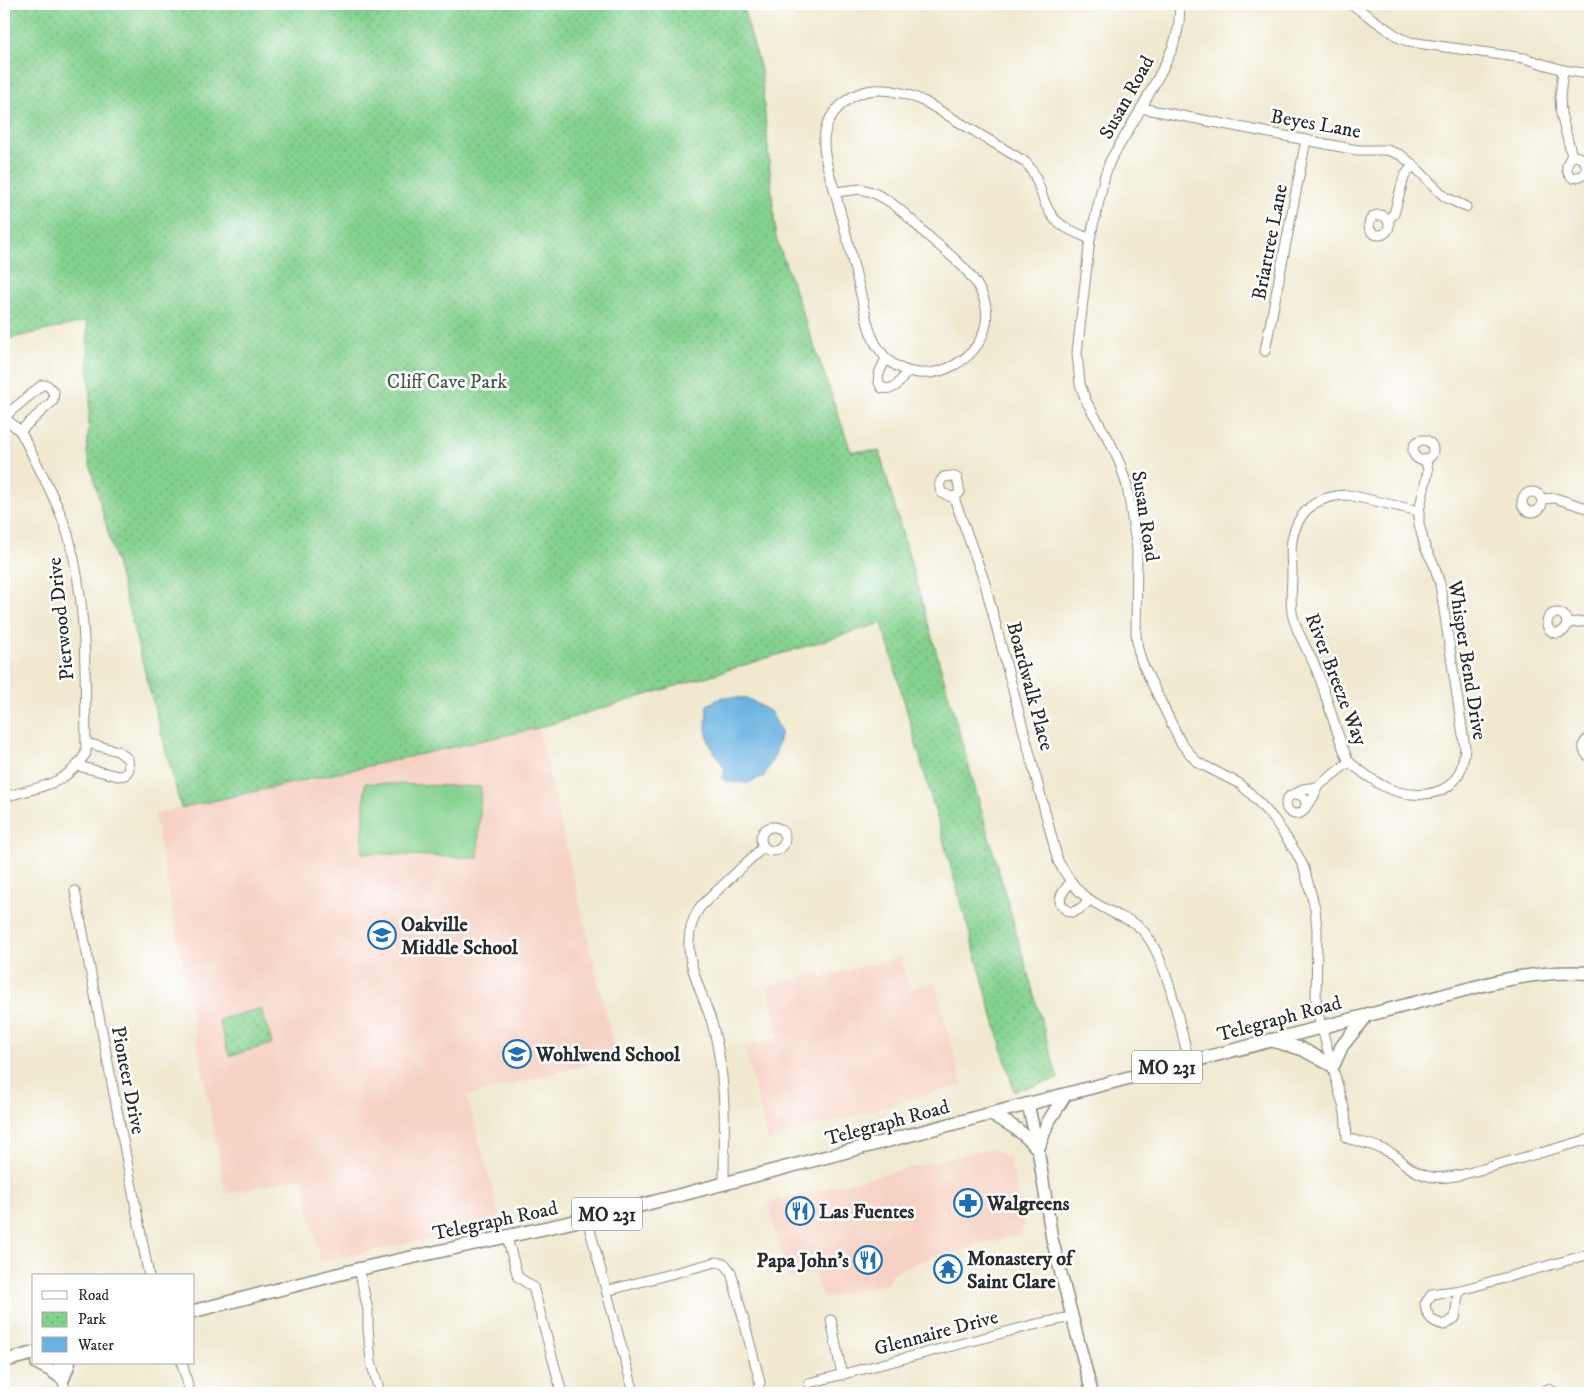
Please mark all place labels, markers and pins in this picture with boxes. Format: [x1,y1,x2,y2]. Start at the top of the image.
place label: Oakville Middle School [401,913,519,961]
school or university icon: Oakville Middle School [367,920,397,950]
school or university icon: Wohlwend School [502,1039,532,1069]
place label: Wohlwend School [535,1043,681,1068]
pharmacy icon: Walgreens [953,1188,983,1218]
place label: Walgreens [986,1192,1070,1217]
restaurant icon: Las Fuentes [785,1196,815,1226]
place label: Las Fuentes [819,1200,915,1225]
restaurant icon: Papa John's [853,1245,883,1275]
place label: Monastery of Saint Clare [967,1247,1076,1295]
place label: Papa John's [757,1249,849,1274]
temple icon: Monastery of Saint Clare [933,1254,963,1284]

